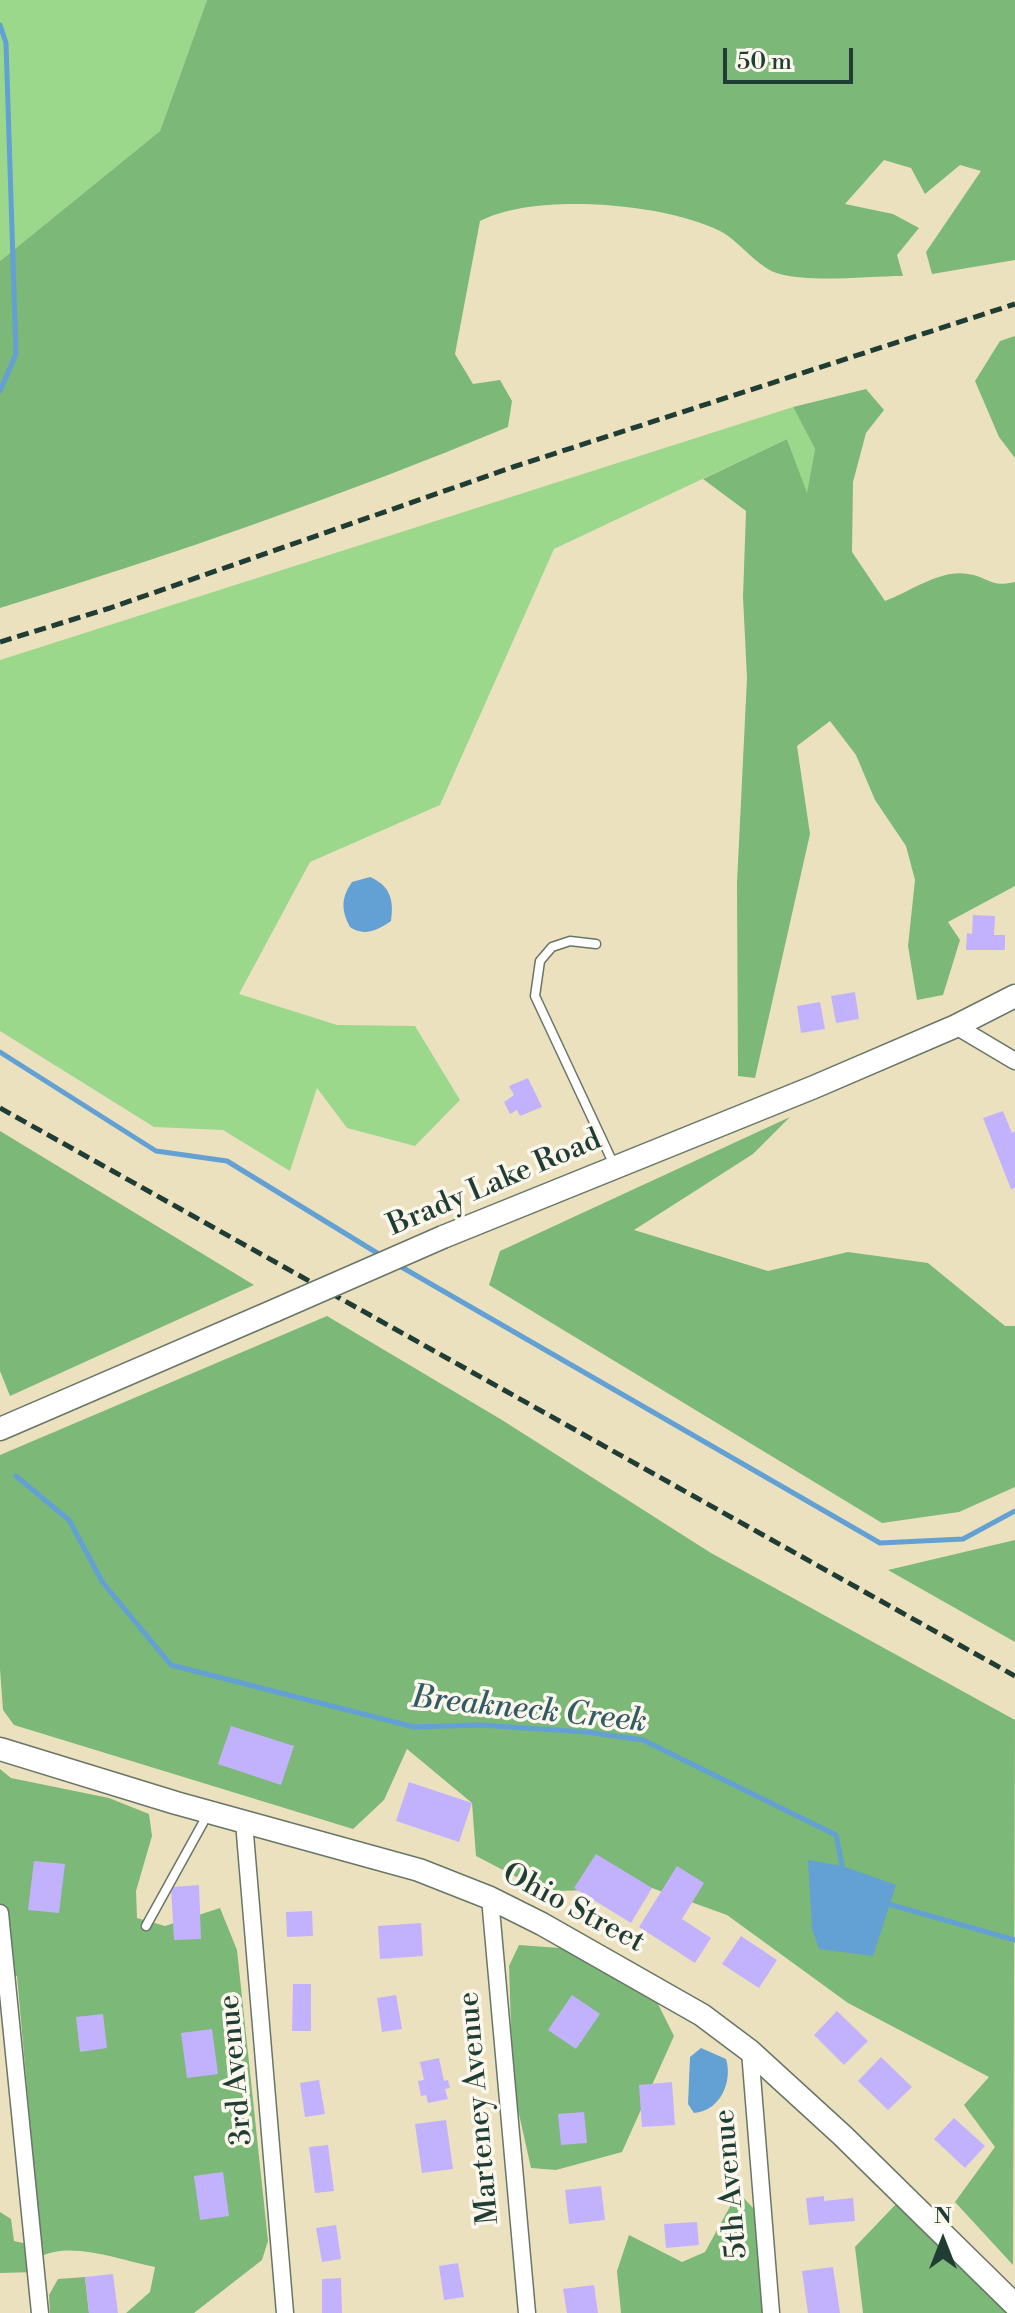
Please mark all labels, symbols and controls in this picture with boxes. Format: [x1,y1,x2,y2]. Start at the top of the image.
scale bar [727,32,857,82]
text: 50 m [737,47,792,77]
street label: Brady Lake Road [383,1123,607,1245]
water label: Breakneck Creek [410,1680,648,1742]
street label: Ohio Street [496,1857,650,1961]
street label: Marteney Avenue [452,1990,508,2226]
street label: 3rd Avenue [212,1993,262,2147]
street label: 5th Avenue [708,2107,756,2261]
north arrow [903,2201,983,2281]
text: N [934,2203,952,2230]

